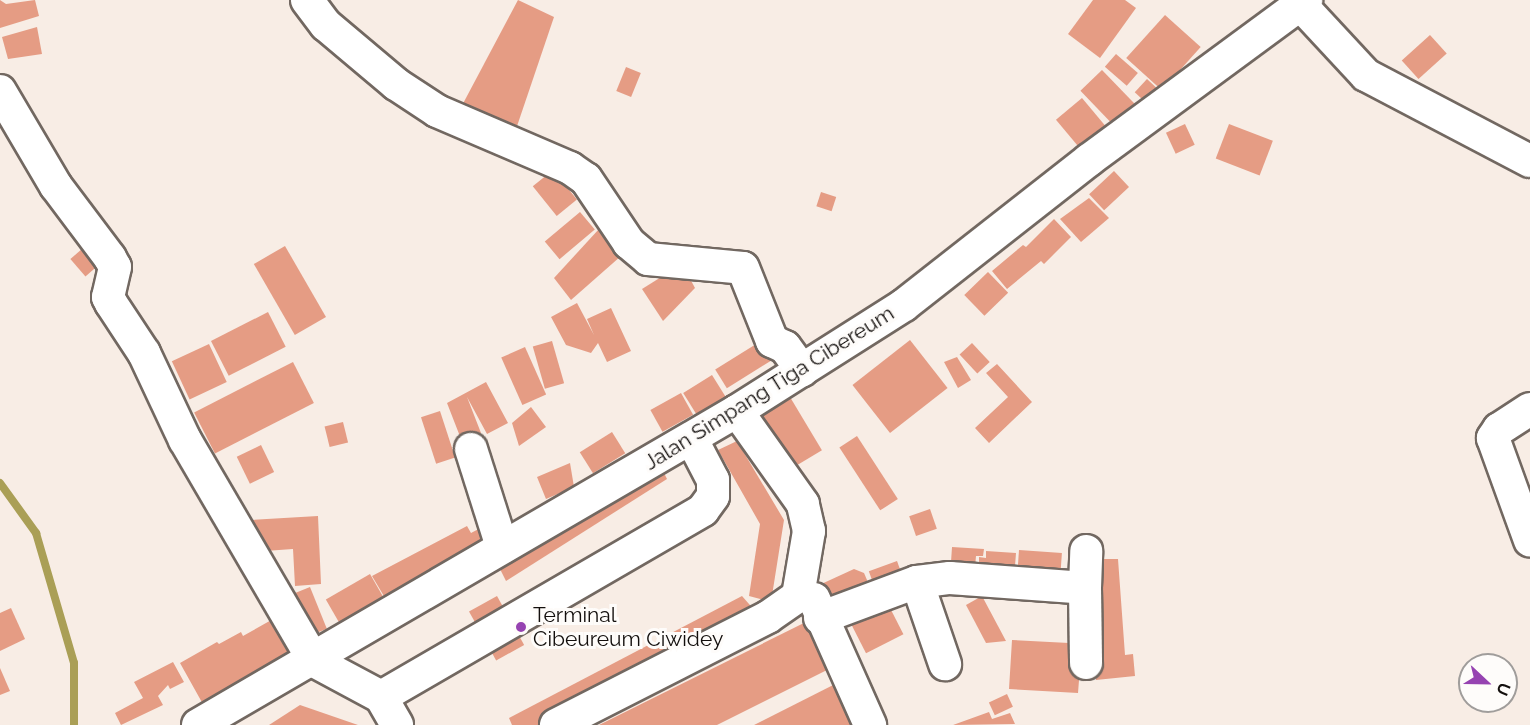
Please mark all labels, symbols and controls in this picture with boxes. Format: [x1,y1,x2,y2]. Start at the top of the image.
street label: Jalan Simpang Tiga Cibereum [639,300,899,476]
place label: Terminal Cibeureum Ciwidey [533,602,723,652]
marker: Terminal Cibeureum Ciwidey [514,620,528,634]
north arrow [1458,653,1518,713]
text: U [1492,680,1514,698]

